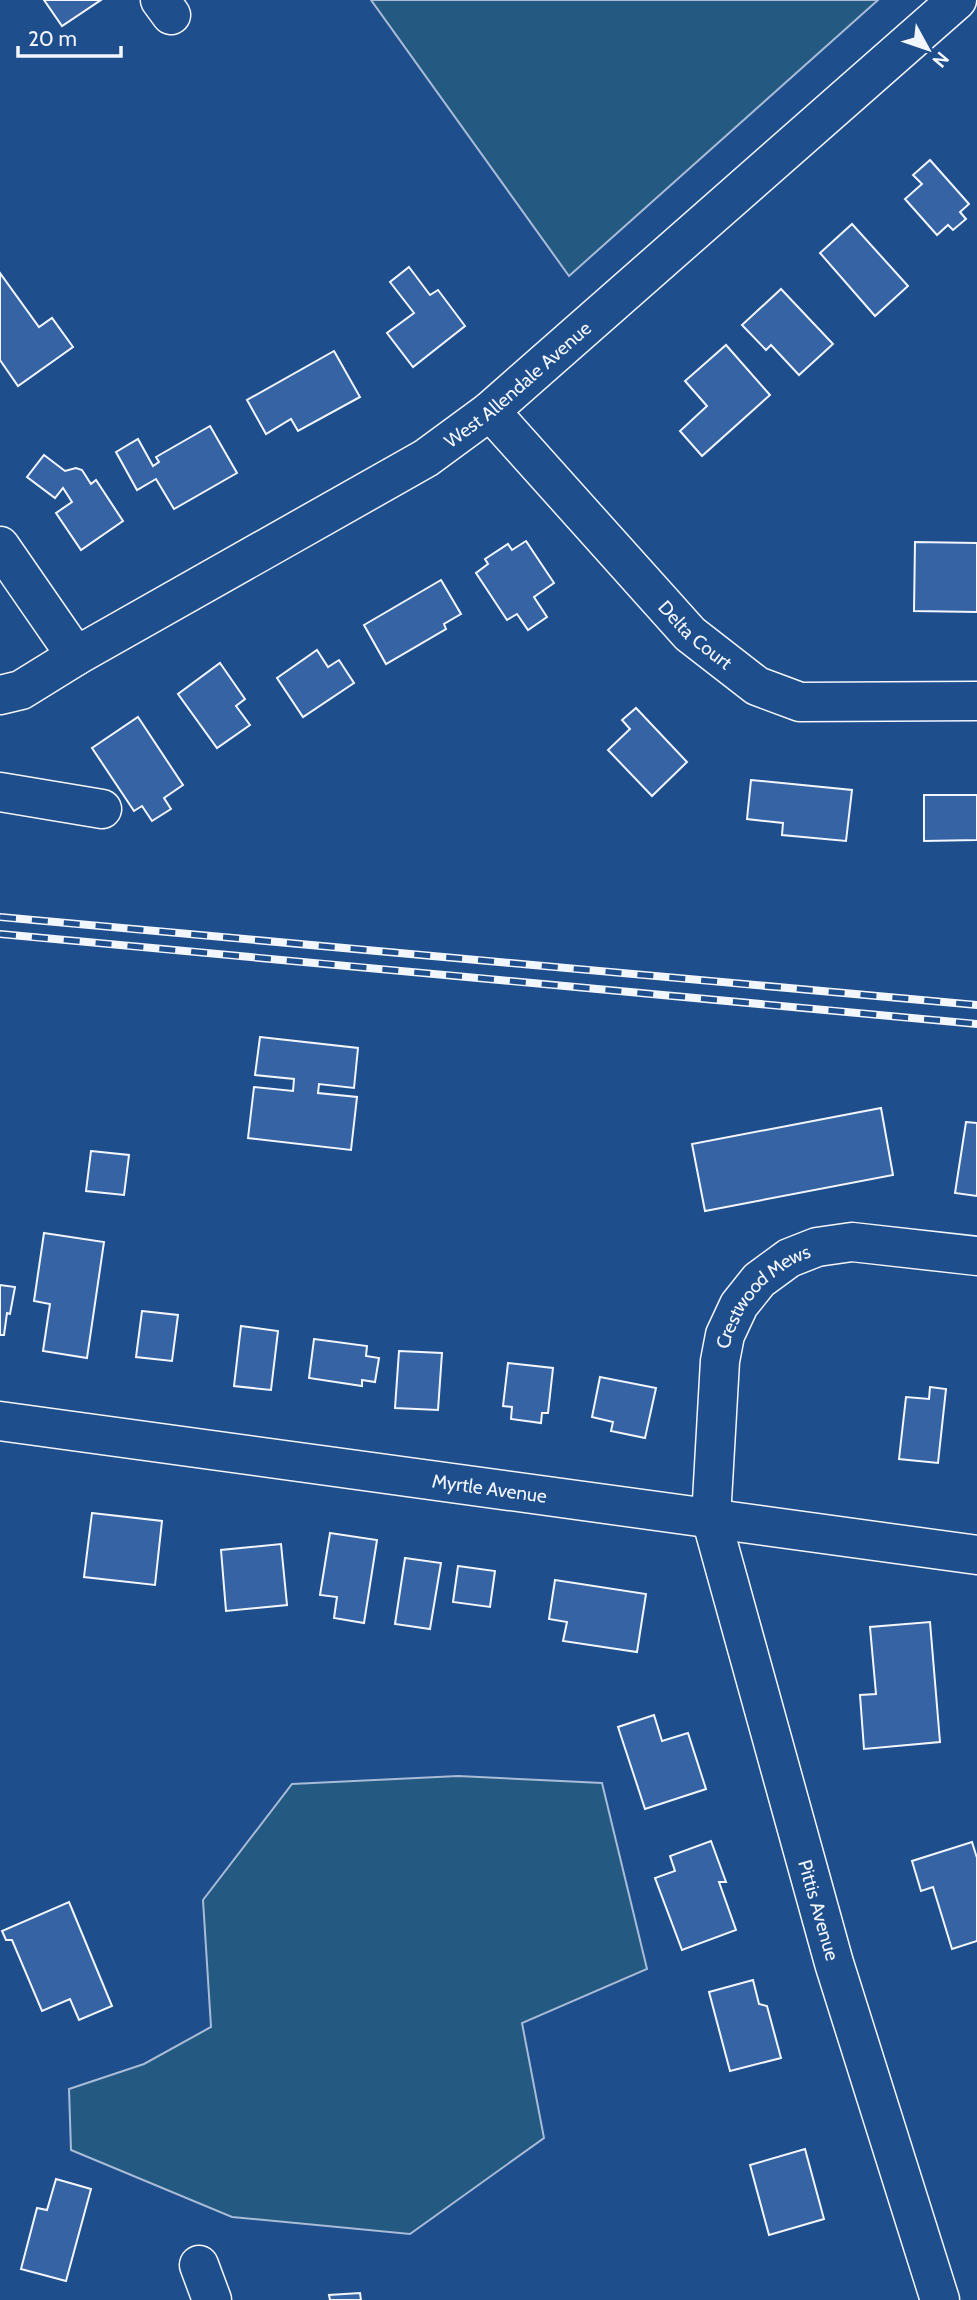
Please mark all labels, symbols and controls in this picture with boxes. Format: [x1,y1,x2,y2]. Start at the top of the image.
scale bar [18,14,121,58]
north arrow [893,14,963,84]
text: 20 m [28,26,77,51]
text: N [928,47,954,72]
street label: West Allendale Avenue [440,316,596,453]
street label: Delta Court [653,596,737,675]
street label: Crestwood Mews [712,1240,814,1350]
street label: Myrtle Avenue [430,1469,549,1508]
street label: Pittis Avenue [793,1857,844,1964]

